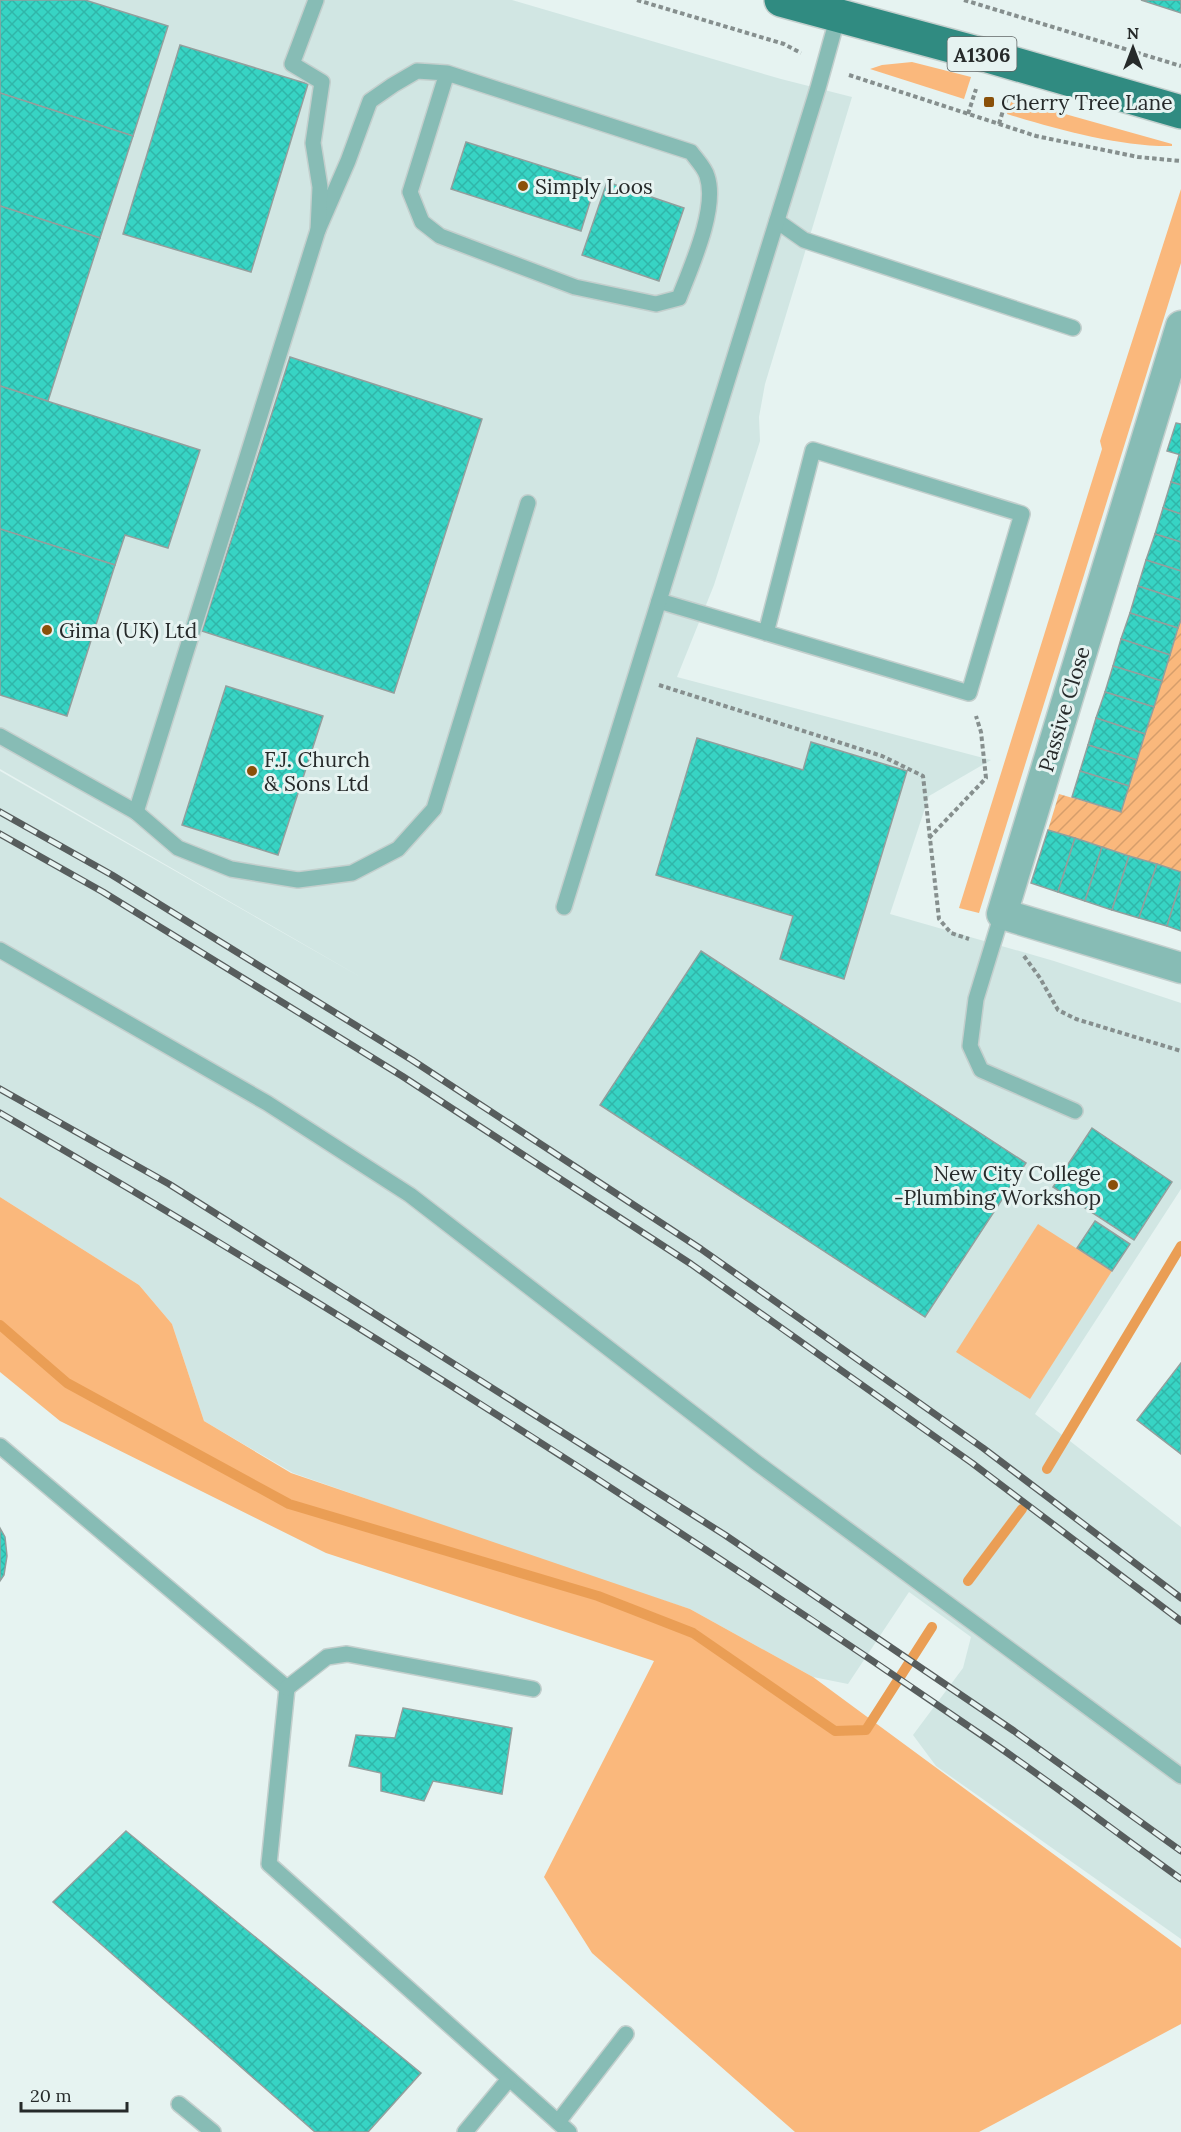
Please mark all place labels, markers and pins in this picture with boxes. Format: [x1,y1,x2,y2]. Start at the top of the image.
place label: Cherry Tree Lane [1001,89,1173,116]
marker: Cherry Tree Lane [982,95,996,109]
place label: Simply Loos [535,173,653,200]
marker: Simply Loos [516,179,530,193]
place label: Gima (UK) Ltd [59,617,197,644]
marker: Gima (UK) Ltd [40,623,54,637]
place label: F.J. Church & Sons Ltd [264,746,370,797]
marker: F.J. Church & Sons Ltd [245,764,259,778]
place label: New City College -Plumbing Workshop [894,1160,1101,1211]
marker: New City College -Plumbing Workshop [1106,1178,1120,1192]

